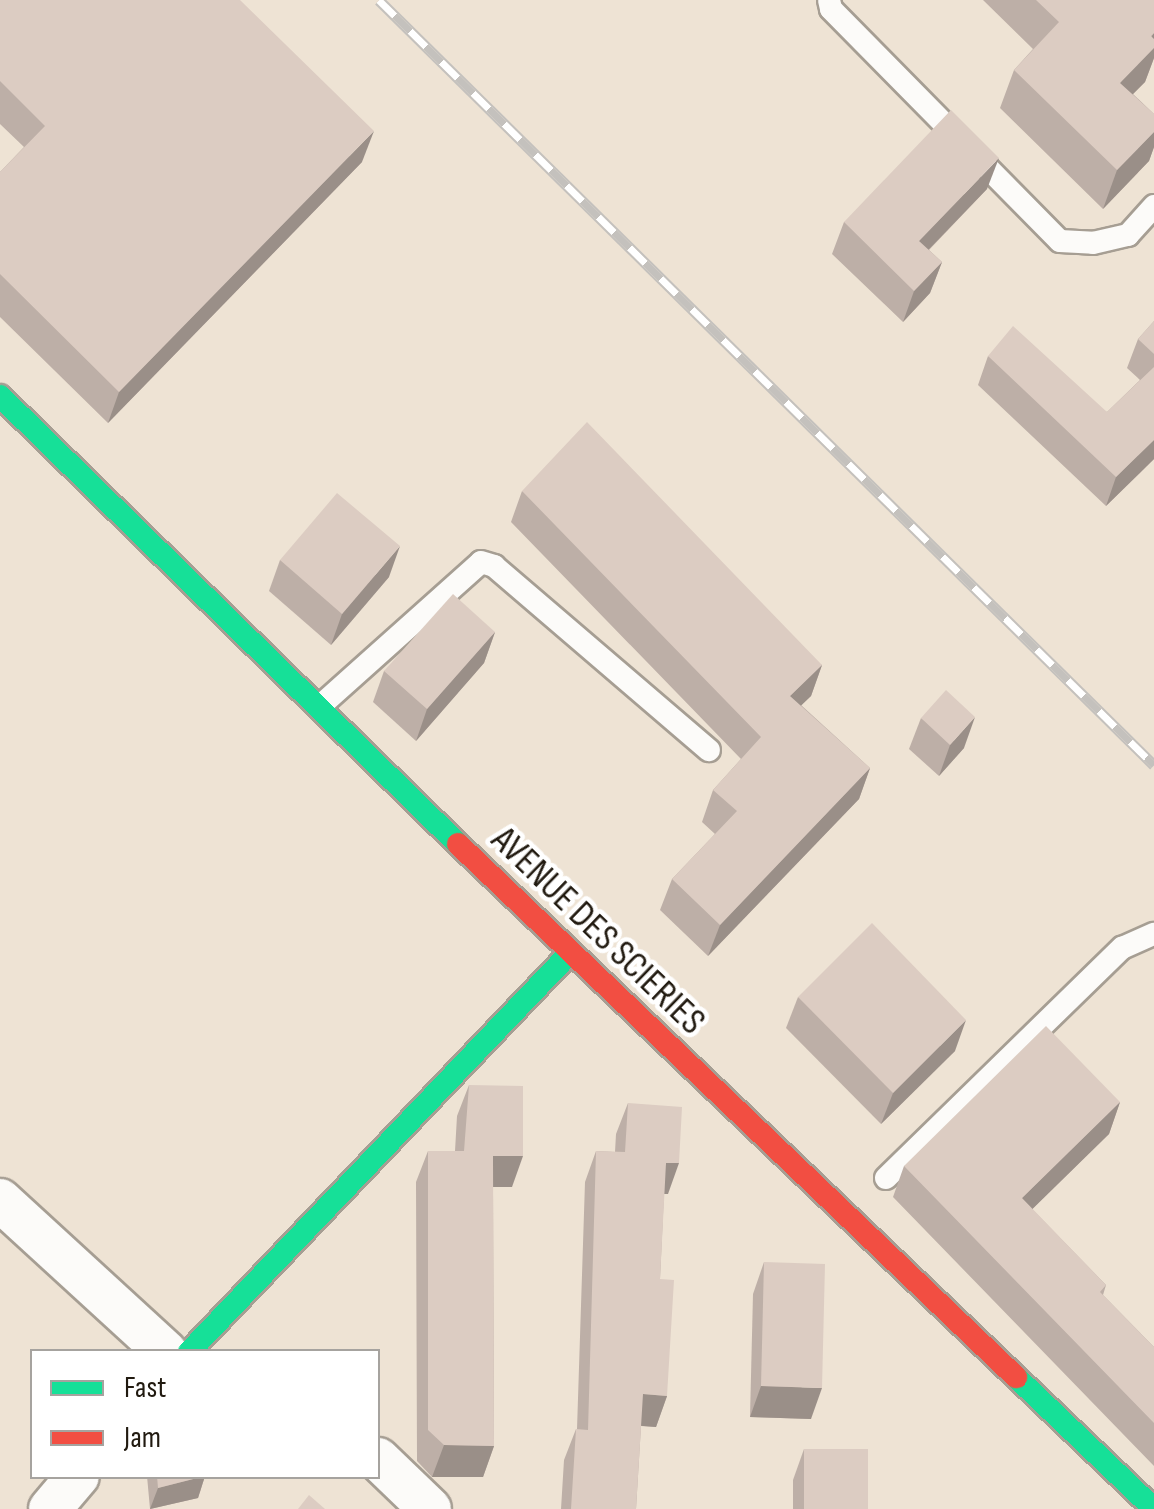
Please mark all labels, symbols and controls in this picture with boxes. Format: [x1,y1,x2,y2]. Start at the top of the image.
street label: AVENUE DES SCIERIES [482,817,714,1045]
legend [30,1349,380,1479]
text: Fast [124,1370,166,1406]
text: Jam [124,1420,161,1456]

